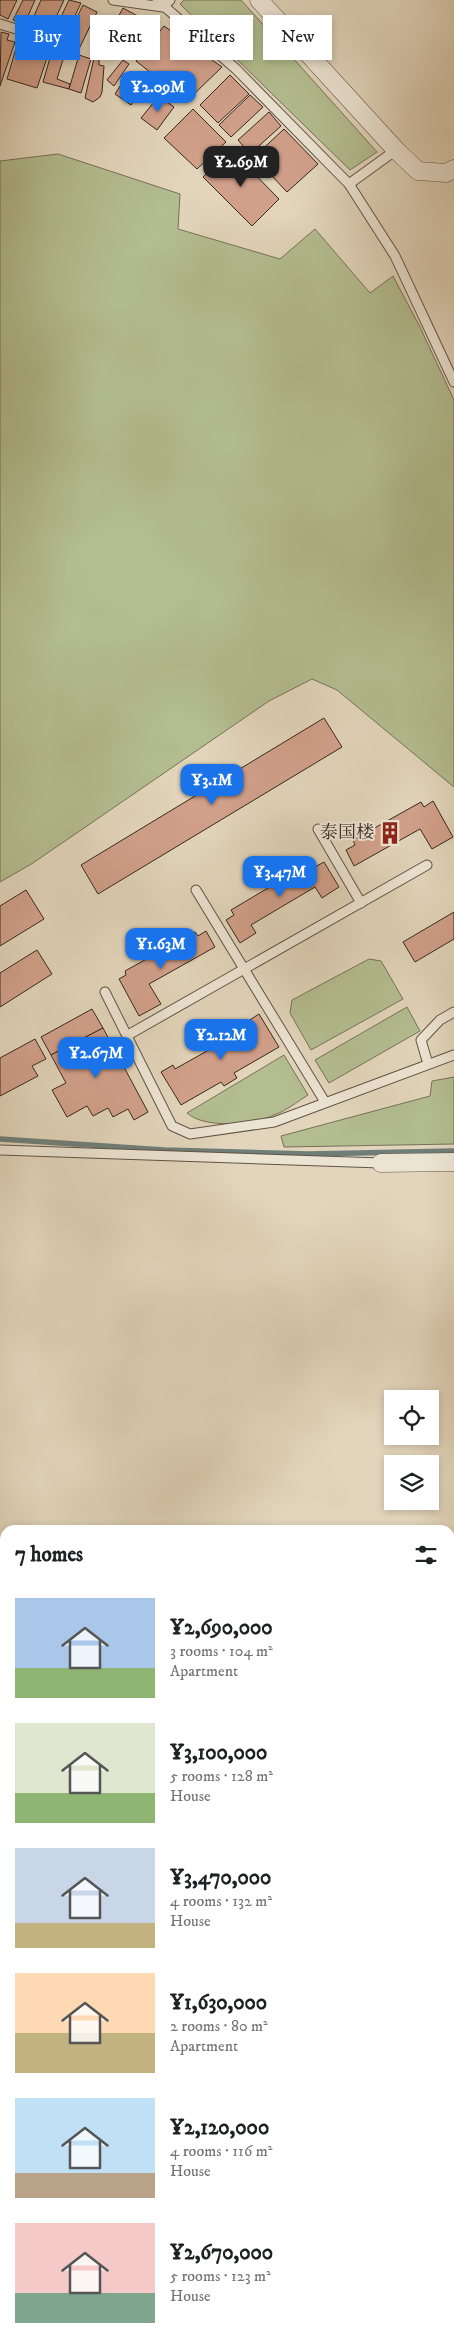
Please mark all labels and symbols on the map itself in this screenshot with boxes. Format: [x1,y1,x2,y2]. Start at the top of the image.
pin: ¥2.09M [117,70,199,113]
pin: ¥2.69M [200,146,282,188]
pin: ¥3.1M [177,764,247,806]
building icon: 泰国楼 [377,820,403,846]
place label: 泰国楼 [320,822,374,844]
pin: ¥3.47M [239,856,321,898]
pin: ¥1.63M [120,928,202,970]
pin: ¥2.12M [180,1018,262,1061]
pin: ¥2.67M [55,1036,137,1079]

